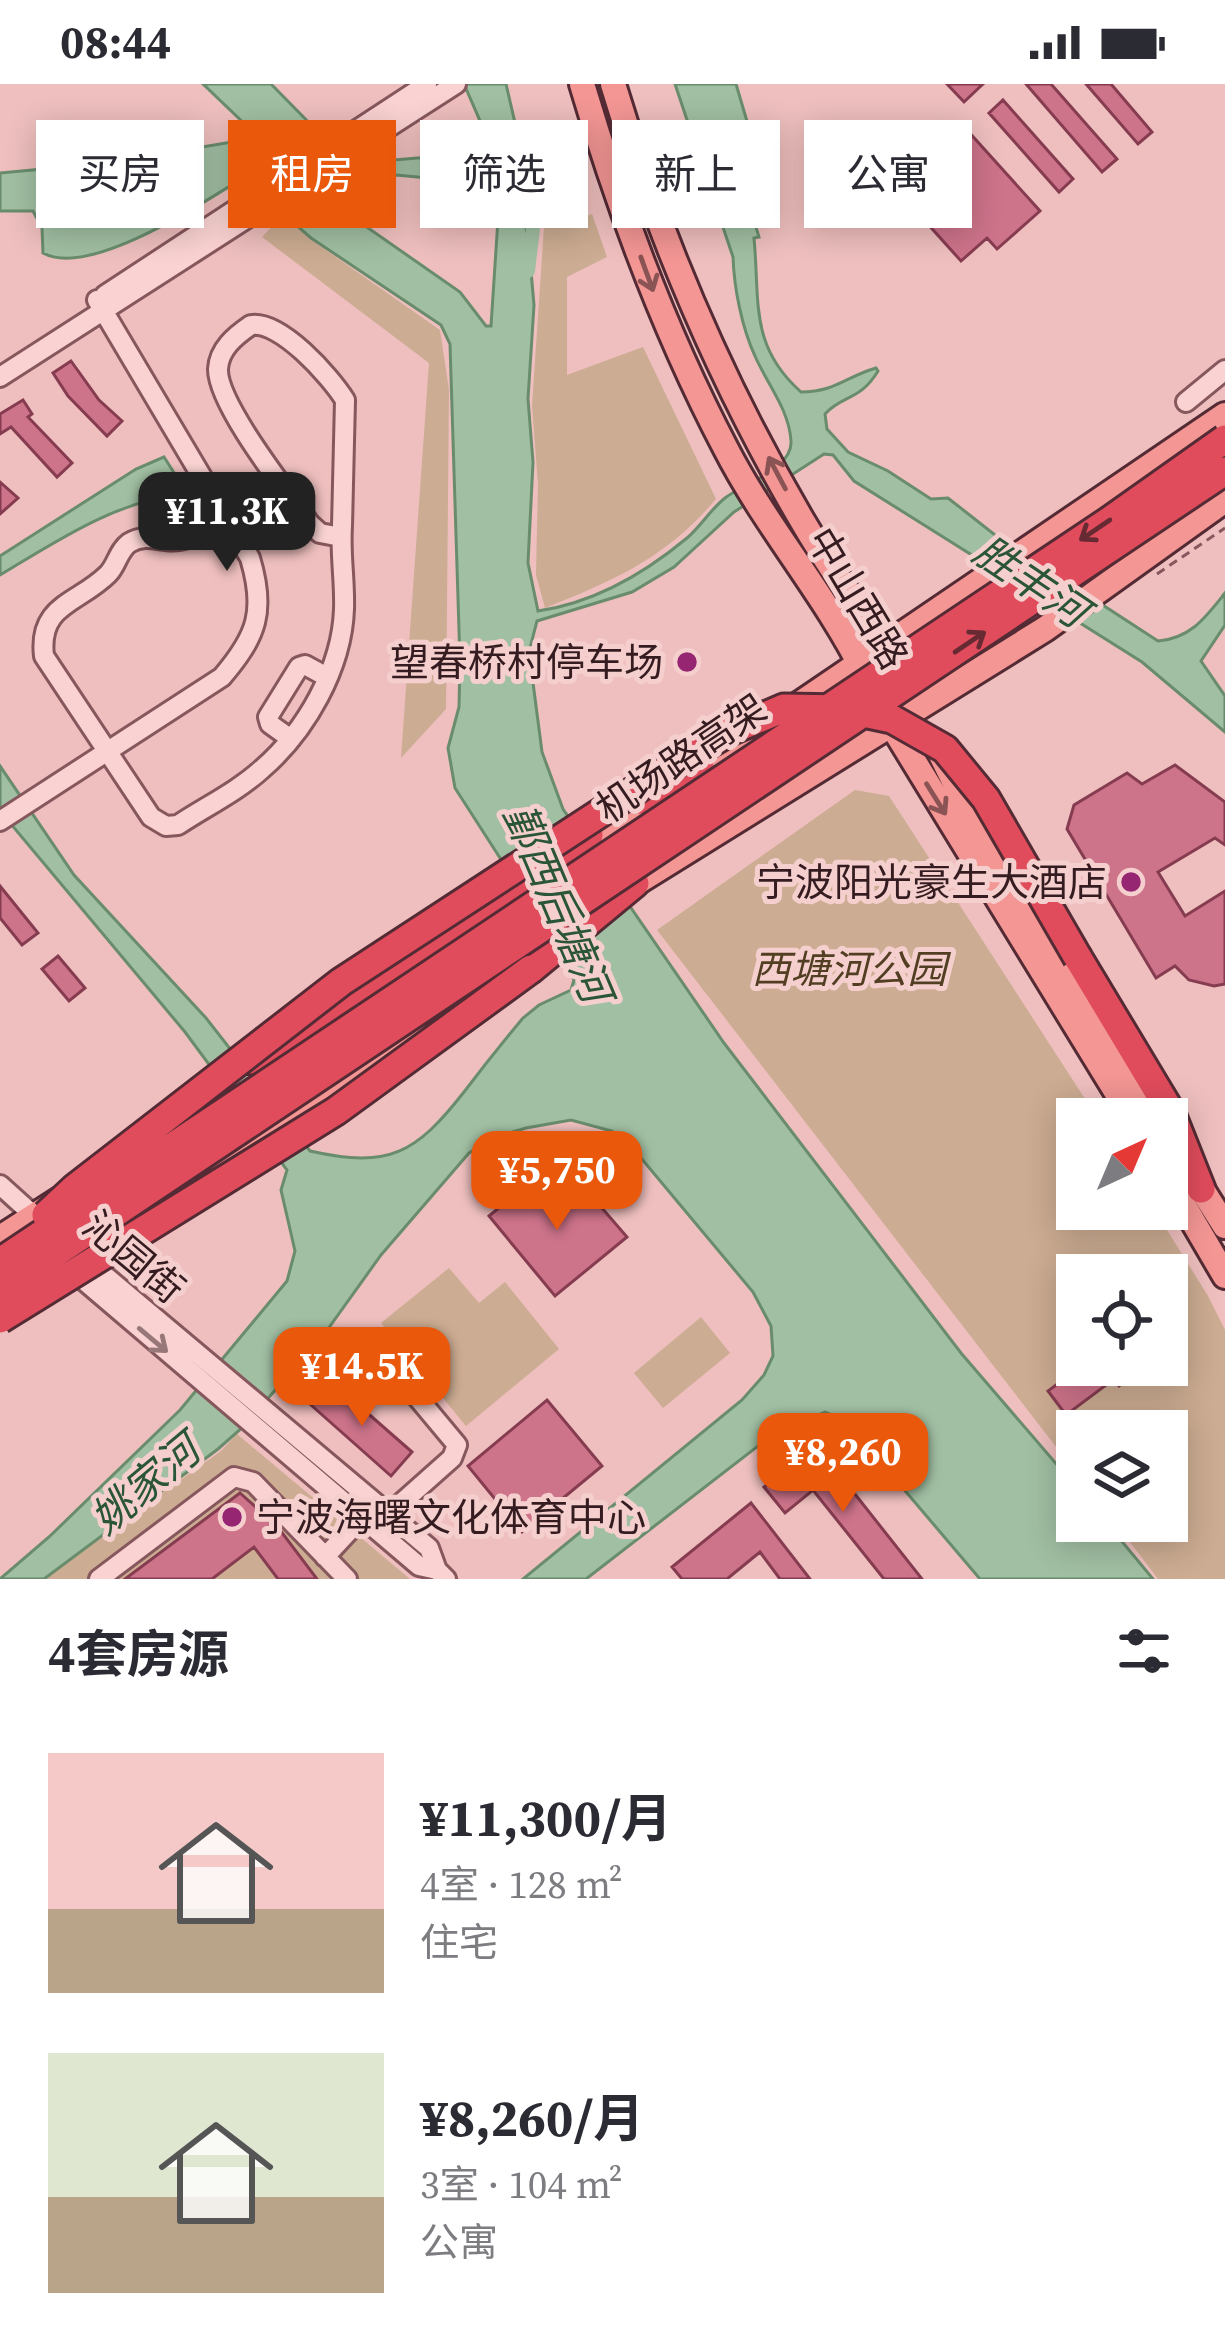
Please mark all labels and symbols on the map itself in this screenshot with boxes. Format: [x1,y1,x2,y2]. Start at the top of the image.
one-way arrow [638,255,659,292]
one-way arrow [765,456,788,492]
pin: ¥11.3K [129,472,325,574]
one-way arrow [1078,517,1112,542]
street label: 中山西路 [795,518,920,679]
water label: 胜丰河 [963,522,1105,644]
one-way arrow [953,629,986,654]
place label: 望春桥村停车场 [390,636,663,689]
marker: 望春桥村停车场 [674,649,700,675]
street label: 机场路高架 [586,682,777,835]
one-way arrow [924,781,949,815]
water label: 鄞西后塘河 [490,795,628,1017]
place label: 宁波阳光豪生大酒店 [756,856,1107,909]
marker: 宁波阳光豪生大酒店 [1118,869,1144,895]
park label: 西塘河公园 [751,943,951,996]
north arrow [1056,1098,1188,1230]
pin: ¥5,750 [459,1131,655,1233]
street label: 沁园街 [72,1199,196,1315]
one-way arrow [137,1326,168,1354]
pin: ¥14.5K [264,1327,460,1429]
pin: ¥8,260 [745,1413,941,1515]
water label: 姚家河 [78,1417,217,1547]
place label: 宁波海曙文化体育中心 [256,1491,646,1544]
marker: 宁波海曙文化体育中心 [219,1504,245,1530]

